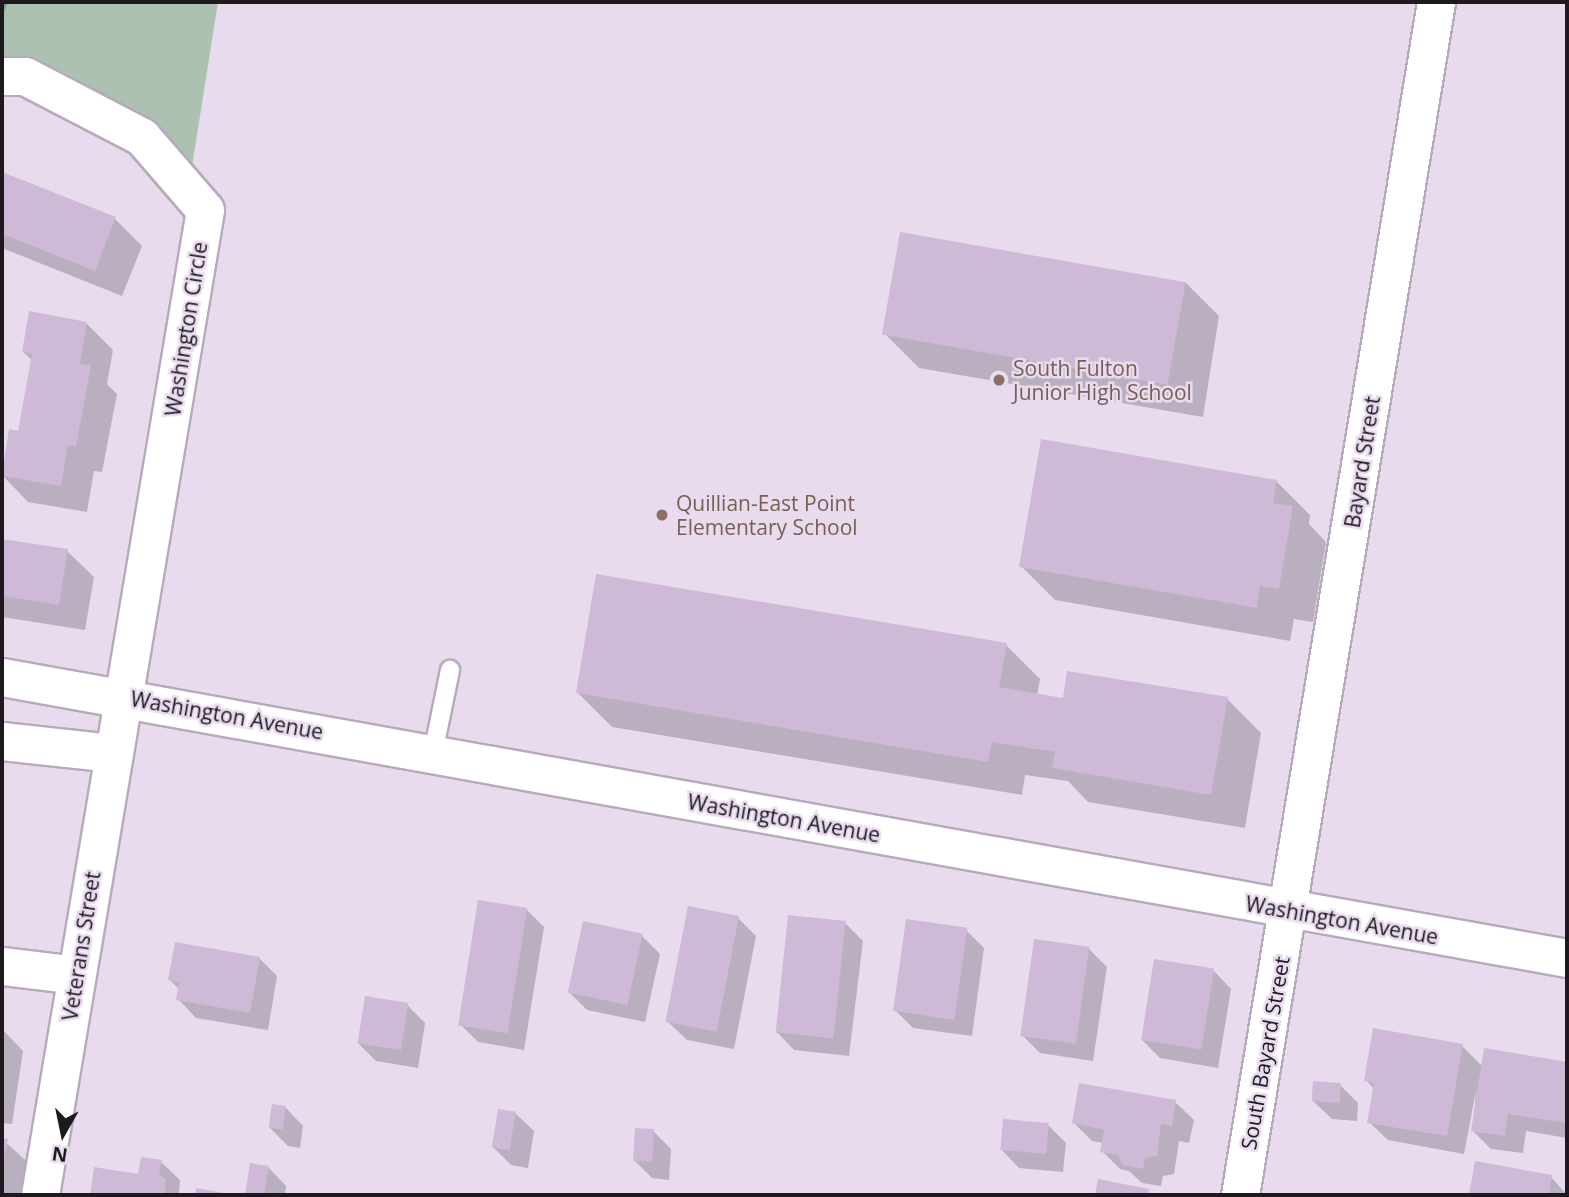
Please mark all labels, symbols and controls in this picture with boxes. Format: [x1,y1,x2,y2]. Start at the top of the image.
street label: Washington Circle [160,240,212,418]
place label: South Fulton Junior High School [1013,355,1192,405]
marker: South Fulton Junior High School [991,372,1007,388]
street label: Bayard Street [1339,394,1385,530]
place label: Quillian-East Point Elementary School [676,490,858,540]
marker: Quillian-East Point Elementary School [654,507,670,523]
street label: Washington Avenue [129,686,325,744]
street label: Washington Avenue [686,789,882,847]
street label: Veterans Street [57,870,105,1022]
street label: Washington Avenue [1244,891,1440,949]
street label: South Bayard Street [1236,954,1294,1152]
north arrow [28,1099,98,1169]
text: N [50,1141,69,1169]

